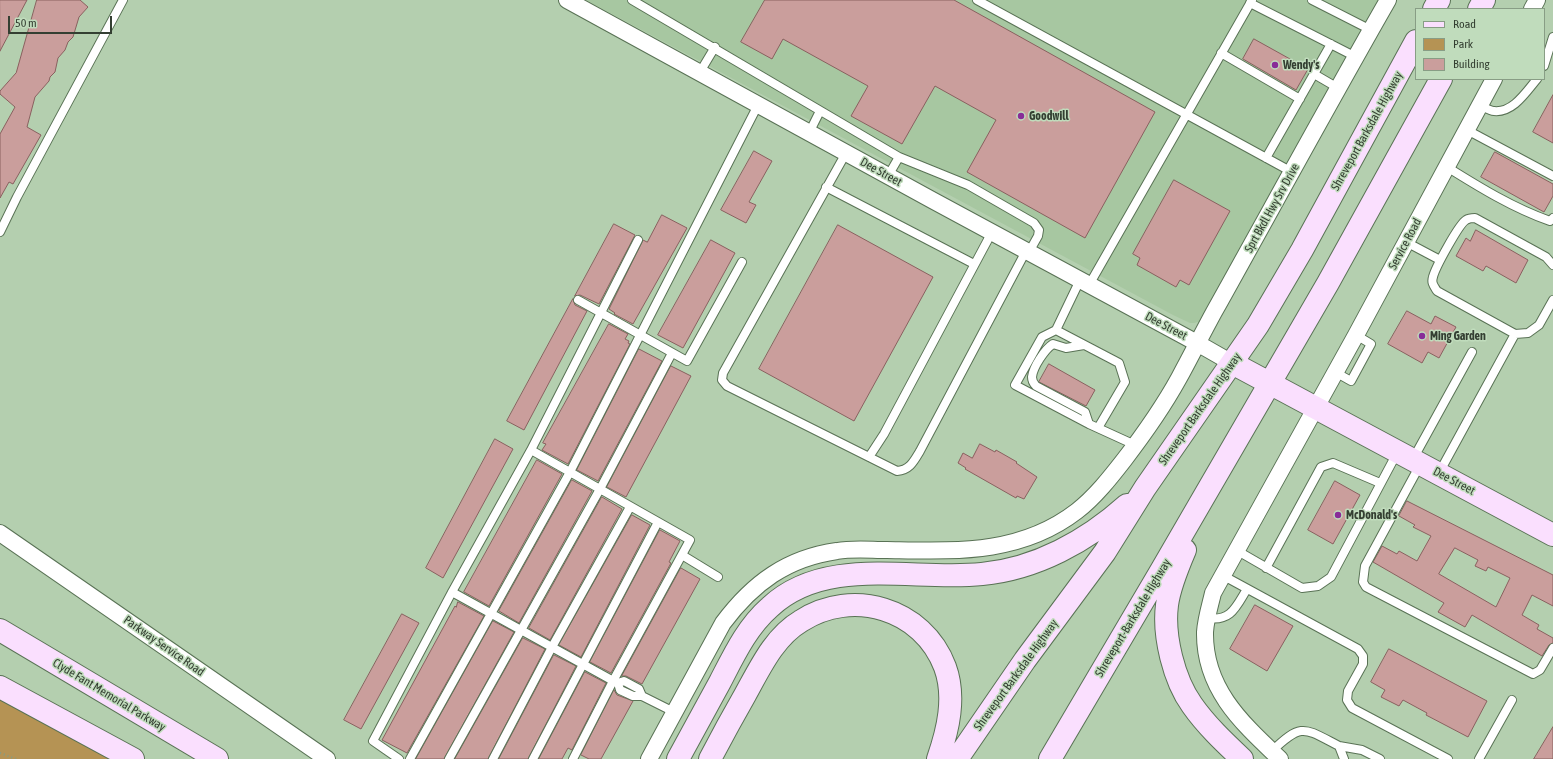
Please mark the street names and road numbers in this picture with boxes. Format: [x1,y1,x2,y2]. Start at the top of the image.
street label: Shreveport Barksdale Highway [1328,69,1406,193]
street label: Dee Street [858,155,904,189]
street label: Sprt Bkdl Hwy Srv Drive [1242,161,1302,255]
street label: Service Road [1385,216,1425,272]
street label: Dee Street [1143,309,1189,343]
street label: Shreveport Barksdale Highway [1156,350,1244,468]
street label: Dee Street [1431,464,1477,498]
street label: Shreveport-Barksdale Highway [1092,556,1174,680]
street label: Parkway Service Road [121,613,207,679]
street label: Shreveport Barksdale Highway [971,617,1061,733]
street label: Clyde Fant Memorial Parkway [50,656,168,734]

